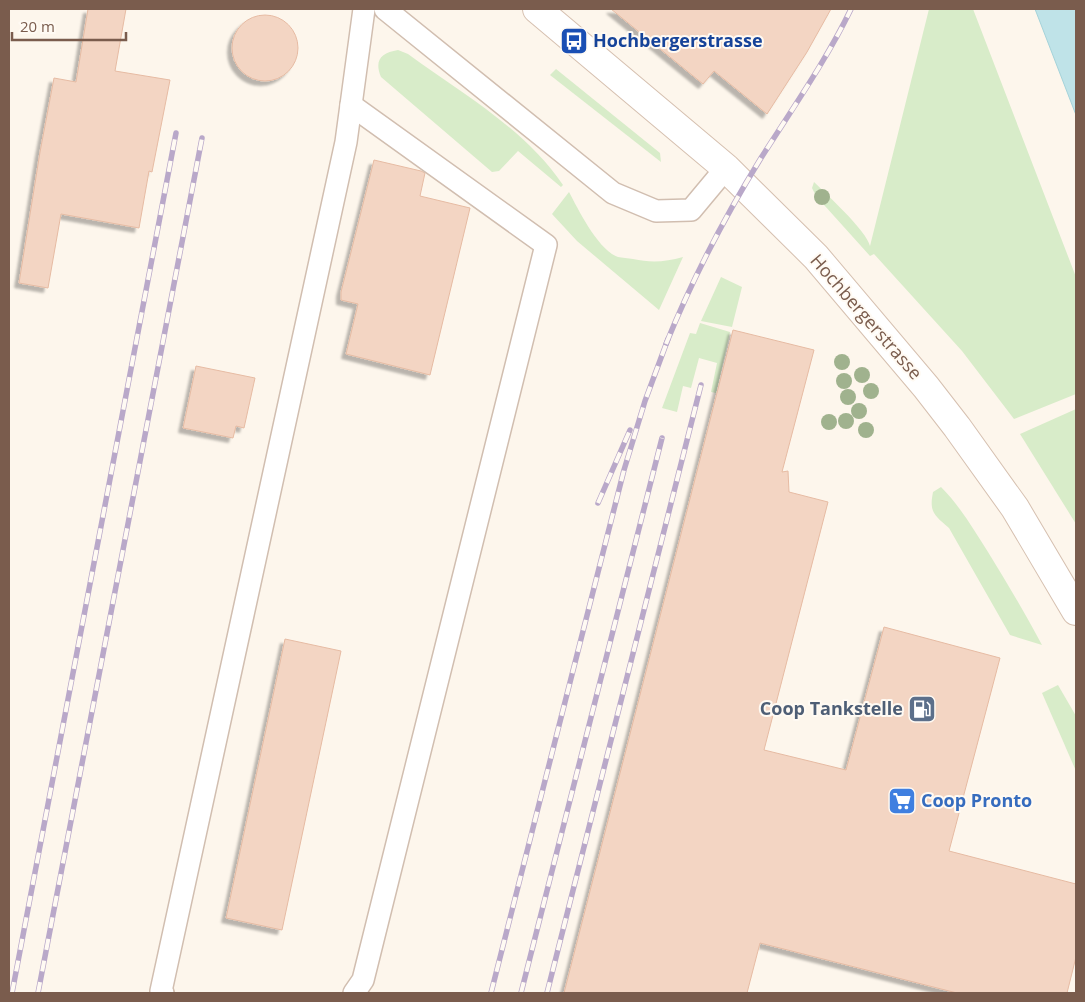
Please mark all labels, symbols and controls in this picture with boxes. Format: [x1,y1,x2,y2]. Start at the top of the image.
scale bar [12,10,126,42]
text: 20 m [20,16,55,36]
bus stop icon: Hochbergerstrasse [559,26,589,56]
place label: Hochbergerstrasse [593,28,763,52]
street label: Hochbergerstrasse [806,248,928,384]
fuel station icon: Coop Tankstelle [907,694,937,724]
place label: Coop Tankstelle [760,696,903,720]
supermarket icon: Coop Pronto [887,786,917,816]
place label: Coop Pronto [921,788,1032,812]

